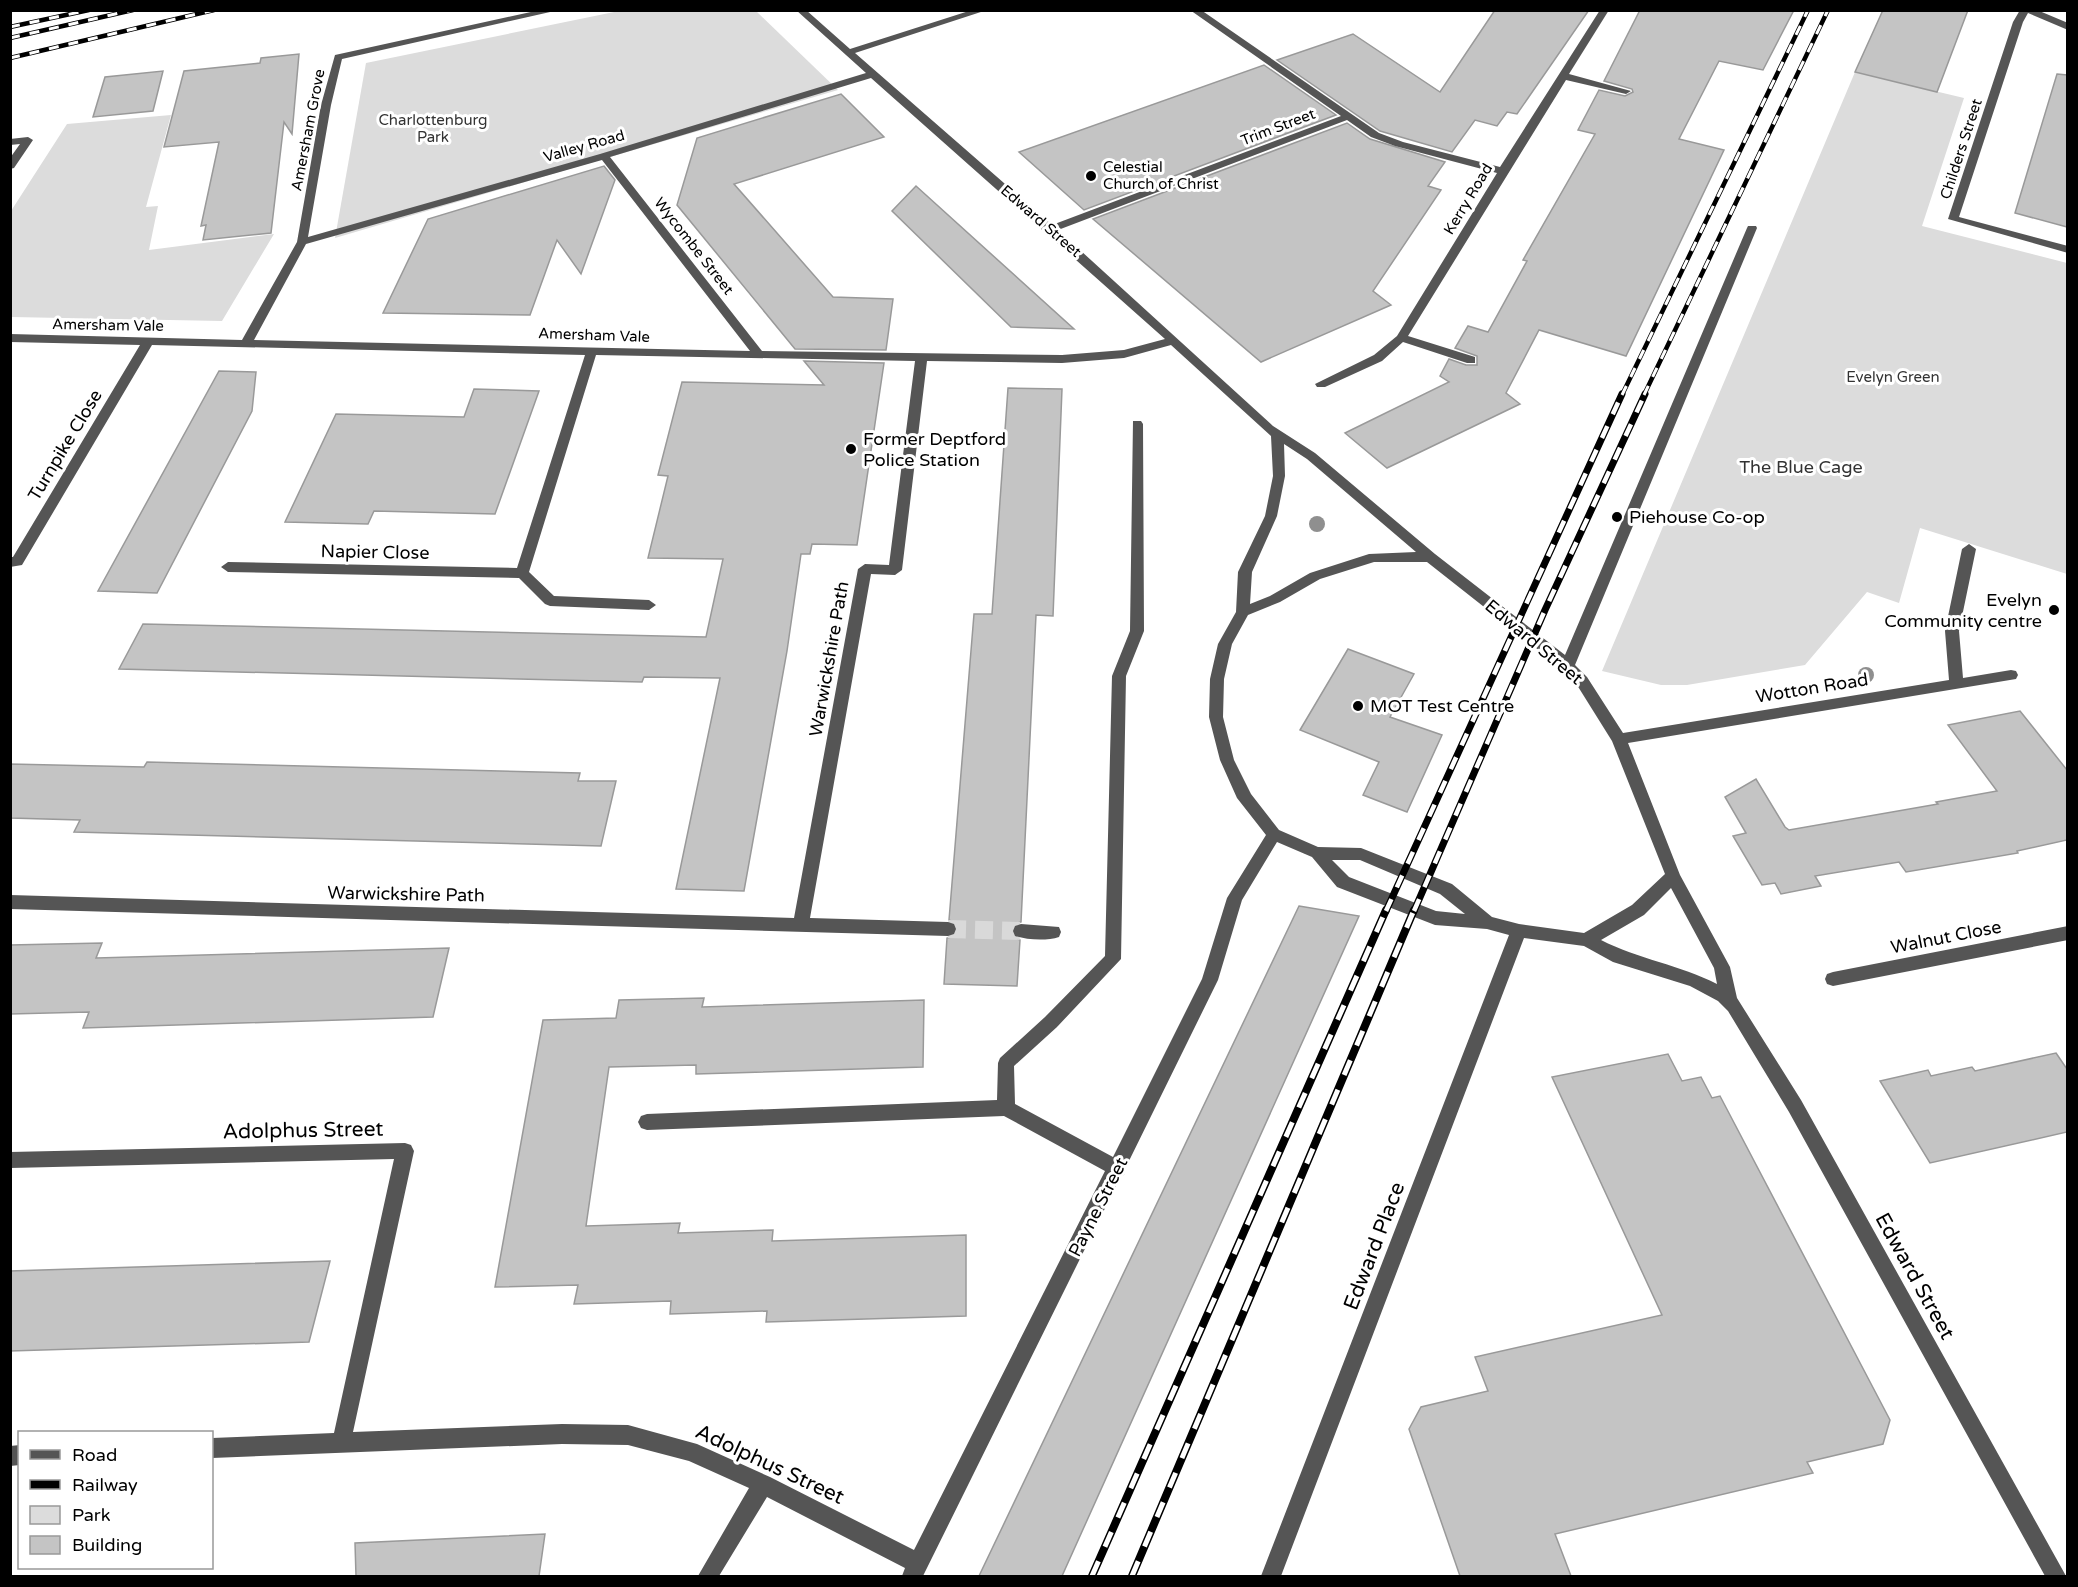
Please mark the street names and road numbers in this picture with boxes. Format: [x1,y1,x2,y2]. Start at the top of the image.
street label: Amersham Grove [287,68,329,192]
street label: Childers Street [1936,96,1986,202]
street label: Trim Street [1238,104,1318,149]
street label: Valley Road [541,126,627,166]
street label: Kerry Road [1440,160,1496,238]
street label: Edward Street [997,181,1085,261]
street label: Wycombe Street [650,194,738,298]
street label: Amersham Vale [52,315,164,335]
street label: Amersham Vale [538,324,650,346]
street label: Turnpike Close [23,385,107,505]
street label: Napier Close [320,540,430,564]
street label: Warwickshire Path [804,580,854,738]
street label: Edward Street [1481,595,1587,689]
street label: Wotton Road [1754,668,1870,708]
street label: Warwickshire Path [327,882,485,906]
street label: Walnut Close [1889,915,2003,959]
street label: Adolphus Street [222,1117,384,1144]
street label: Payne Street [1064,1154,1132,1260]
street label: Edward Place [1339,1179,1410,1314]
street label: Edward Street [1869,1208,1960,1344]
street label: Adolphus Street [692,1419,848,1510]

